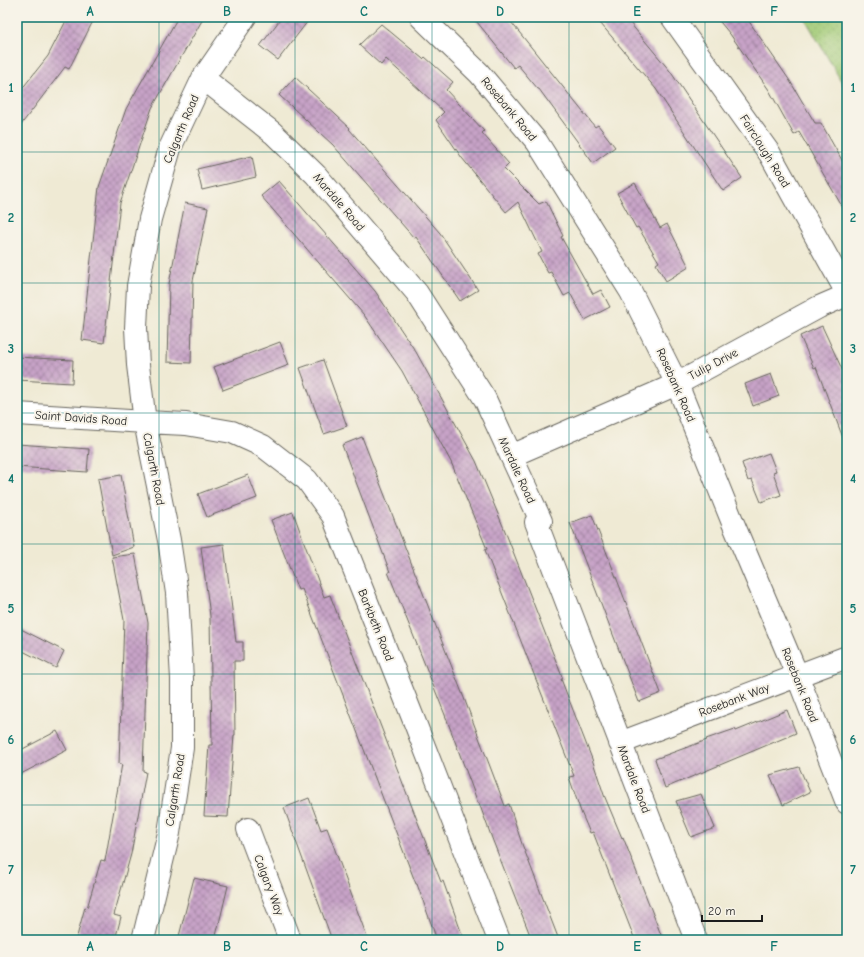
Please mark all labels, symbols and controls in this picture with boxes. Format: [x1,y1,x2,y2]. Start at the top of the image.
text: A [86,4,94,19]
text: B [223,4,231,19]
text: C [360,4,368,19]
text: D [496,4,504,19]
text: E [633,4,641,19]
text: F [770,4,778,19]
street label: Rosebank Road [478,74,540,144]
text: 1 [8,80,14,95]
text: 1 [850,80,856,95]
street label: Calgarth Road [160,93,202,165]
street label: Fairclough Road [737,112,793,190]
street label: Mardale Road [310,170,368,234]
text: 2 [8,210,14,225]
text: 2 [850,210,856,225]
text: 3 [8,341,14,356]
text: 3 [850,341,856,356]
street label: Tulip Drive [686,345,740,383]
street label: Rosebank Road [653,346,699,424]
street label: Saint Davids Road [34,408,128,428]
street label: Calgarth Road [140,432,168,506]
street label: Mardale Road [495,435,539,505]
text: 4 [8,471,14,486]
text: 4 [850,471,856,486]
street label: Barkbeth Road [355,587,397,663]
text: 5 [8,601,15,616]
text: 5 [850,601,857,616]
street label: Rosebank Road [779,646,821,724]
street label: Rosebank Way [697,680,772,720]
text: 6 [8,732,15,747]
text: 6 [850,732,857,747]
street label: Mardale Road [615,743,653,815]
street label: Calgarth Road [162,753,188,827]
street label: Calgary Way [251,853,287,918]
text: 7 [8,862,14,877]
text: 7 [850,862,856,877]
scale bar [702,897,762,923]
text: 20 m [708,904,736,918]
text: A [86,939,94,954]
text: B [223,939,231,954]
text: C [360,939,368,954]
text: D [496,939,504,954]
text: E [633,939,641,954]
text: F [770,939,778,954]

